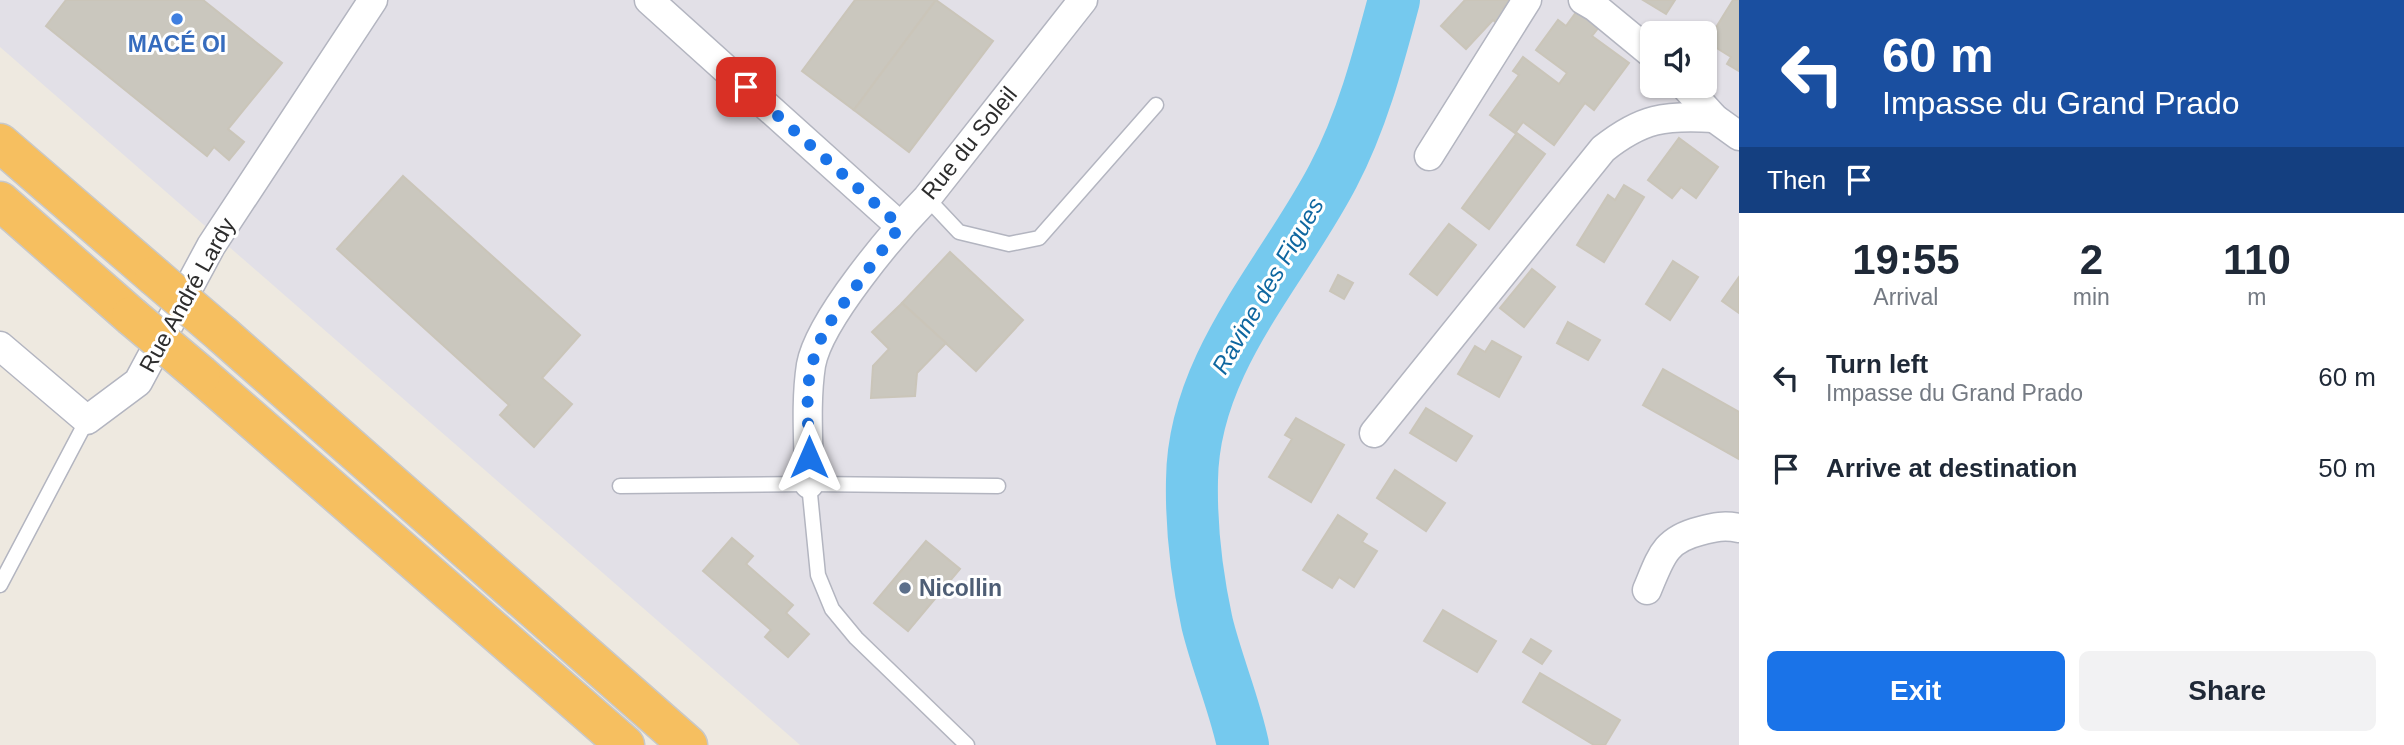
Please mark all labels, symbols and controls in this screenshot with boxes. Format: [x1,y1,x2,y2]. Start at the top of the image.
marker: MACÉ OI [169,11,185,27]
map controls [1640,21,1717,98]
button: sound [1640,21,1717,98]
icon: left [1767,28,1858,119]
text: 60 m [1882,28,1994,82]
place label: MACÉ OI [128,30,226,57]
pin [716,57,776,117]
icon: arrive [727,68,765,106]
street label: Rue du Soleil [916,82,1022,204]
text: Impasse du Grand Prado [1882,85,2240,121]
icon: arrive [1840,161,1878,199]
text: Then [1767,165,1826,195]
water label: Ravine des Figues [1206,193,1329,379]
street label: Rue André Lardy [134,213,240,377]
text: 19:55 [1852,236,1960,283]
text: 2 [2080,236,2103,283]
text: 110 [2223,236,2291,283]
text: Arrival [1873,284,1938,310]
text: min [2073,284,2110,310]
text: m [2247,284,2267,310]
text: Turn left [1826,349,1928,379]
icon: left [1767,359,1805,397]
text: 60 m [2318,362,2376,392]
text: Impasse du Grand Prado [1826,380,2083,406]
position arrow [772,420,846,494]
icon: arrive [1767,450,1805,488]
text: Arrive at destination [1826,453,2077,483]
text: 50 m [2318,453,2376,483]
place label: Nicollin [919,575,1002,601]
marker: Nicollin [897,580,913,596]
button: Exit [1767,651,2065,731]
button: Share [2079,651,2376,731]

